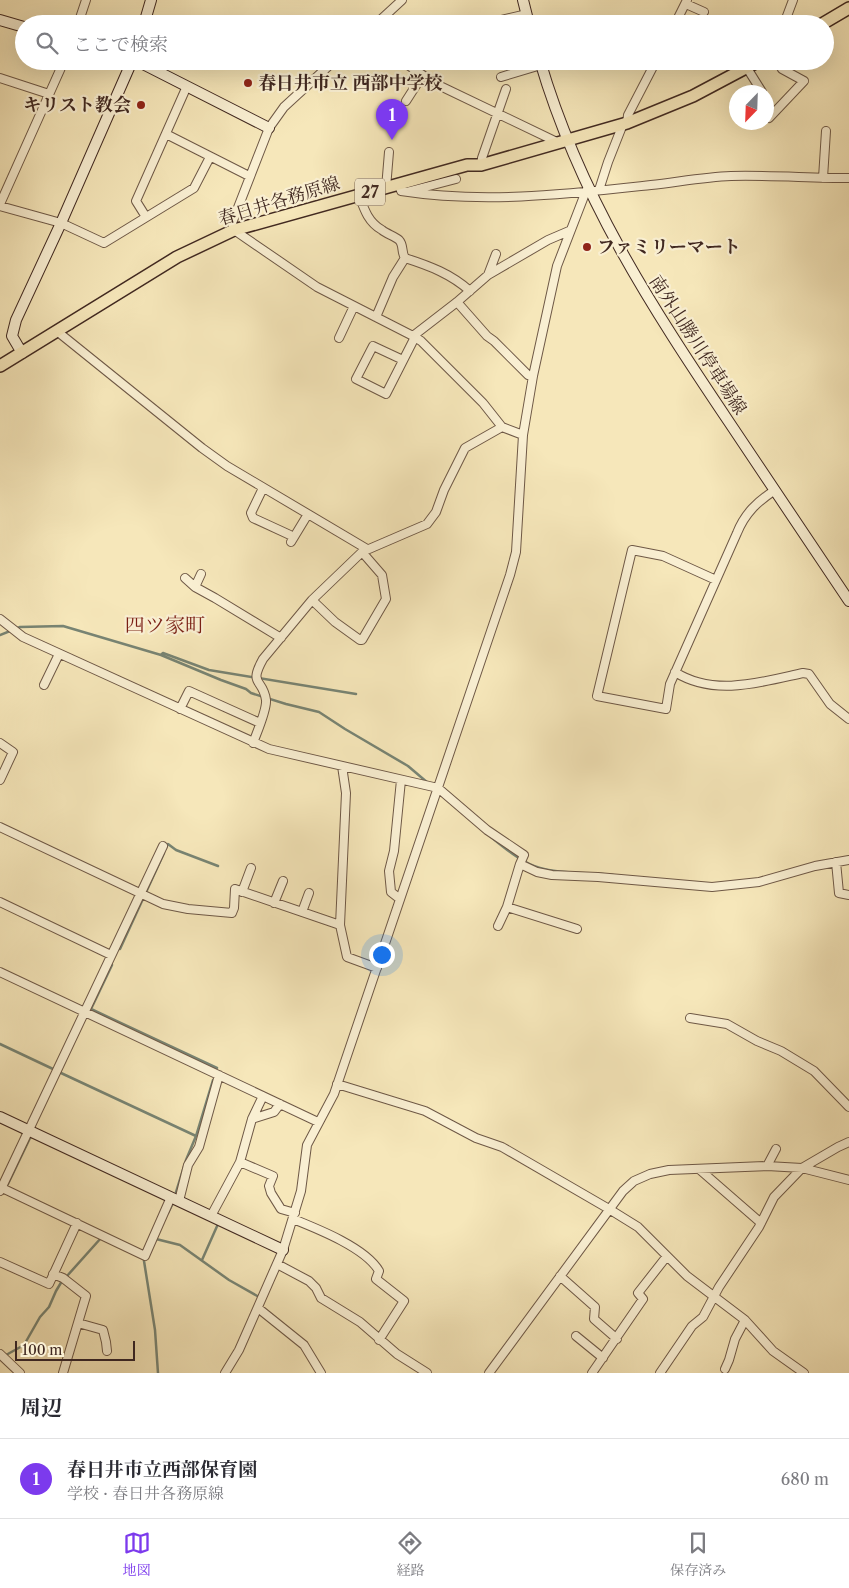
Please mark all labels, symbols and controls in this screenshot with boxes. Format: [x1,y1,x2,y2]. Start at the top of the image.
search box [15,15,834,70]
icon: search [33,29,61,57]
text: ここで検索 [73,33,168,56]
place label: 春日井市立 西部中学校 [258,72,443,94]
marker: 春日井市立 西部中学校 [242,77,254,89]
north arrow [729,85,774,130]
place label: キリスト教会 [23,94,131,116]
marker: キリスト教会 [135,99,147,111]
pin: 1 [376,99,408,140]
street label: 春日井各務原線 [216,172,342,230]
road number: 27 [355,178,385,206]
place label: ファミリーマート [597,236,741,258]
marker: ファミリーマート [581,241,593,253]
street label: 南外山勝川停車場線 [645,271,751,419]
district label: 四ツ家町 [125,613,205,637]
your location [369,942,395,968]
scale bar [15,1338,135,1361]
text: 100 m [22,1341,62,1359]
text: 周辺 [20,1395,62,1420]
text: 春日井市立西部保育園 [67,1458,257,1481]
text: 1 [32,1469,40,1489]
text: 680 m [781,1469,829,1489]
text: 学校 · 春日井各務原線 [67,1483,224,1503]
tab: 地図 [123,1529,151,1579]
tab: 経路 [396,1529,424,1579]
tab: 保存済み [670,1529,726,1579]

